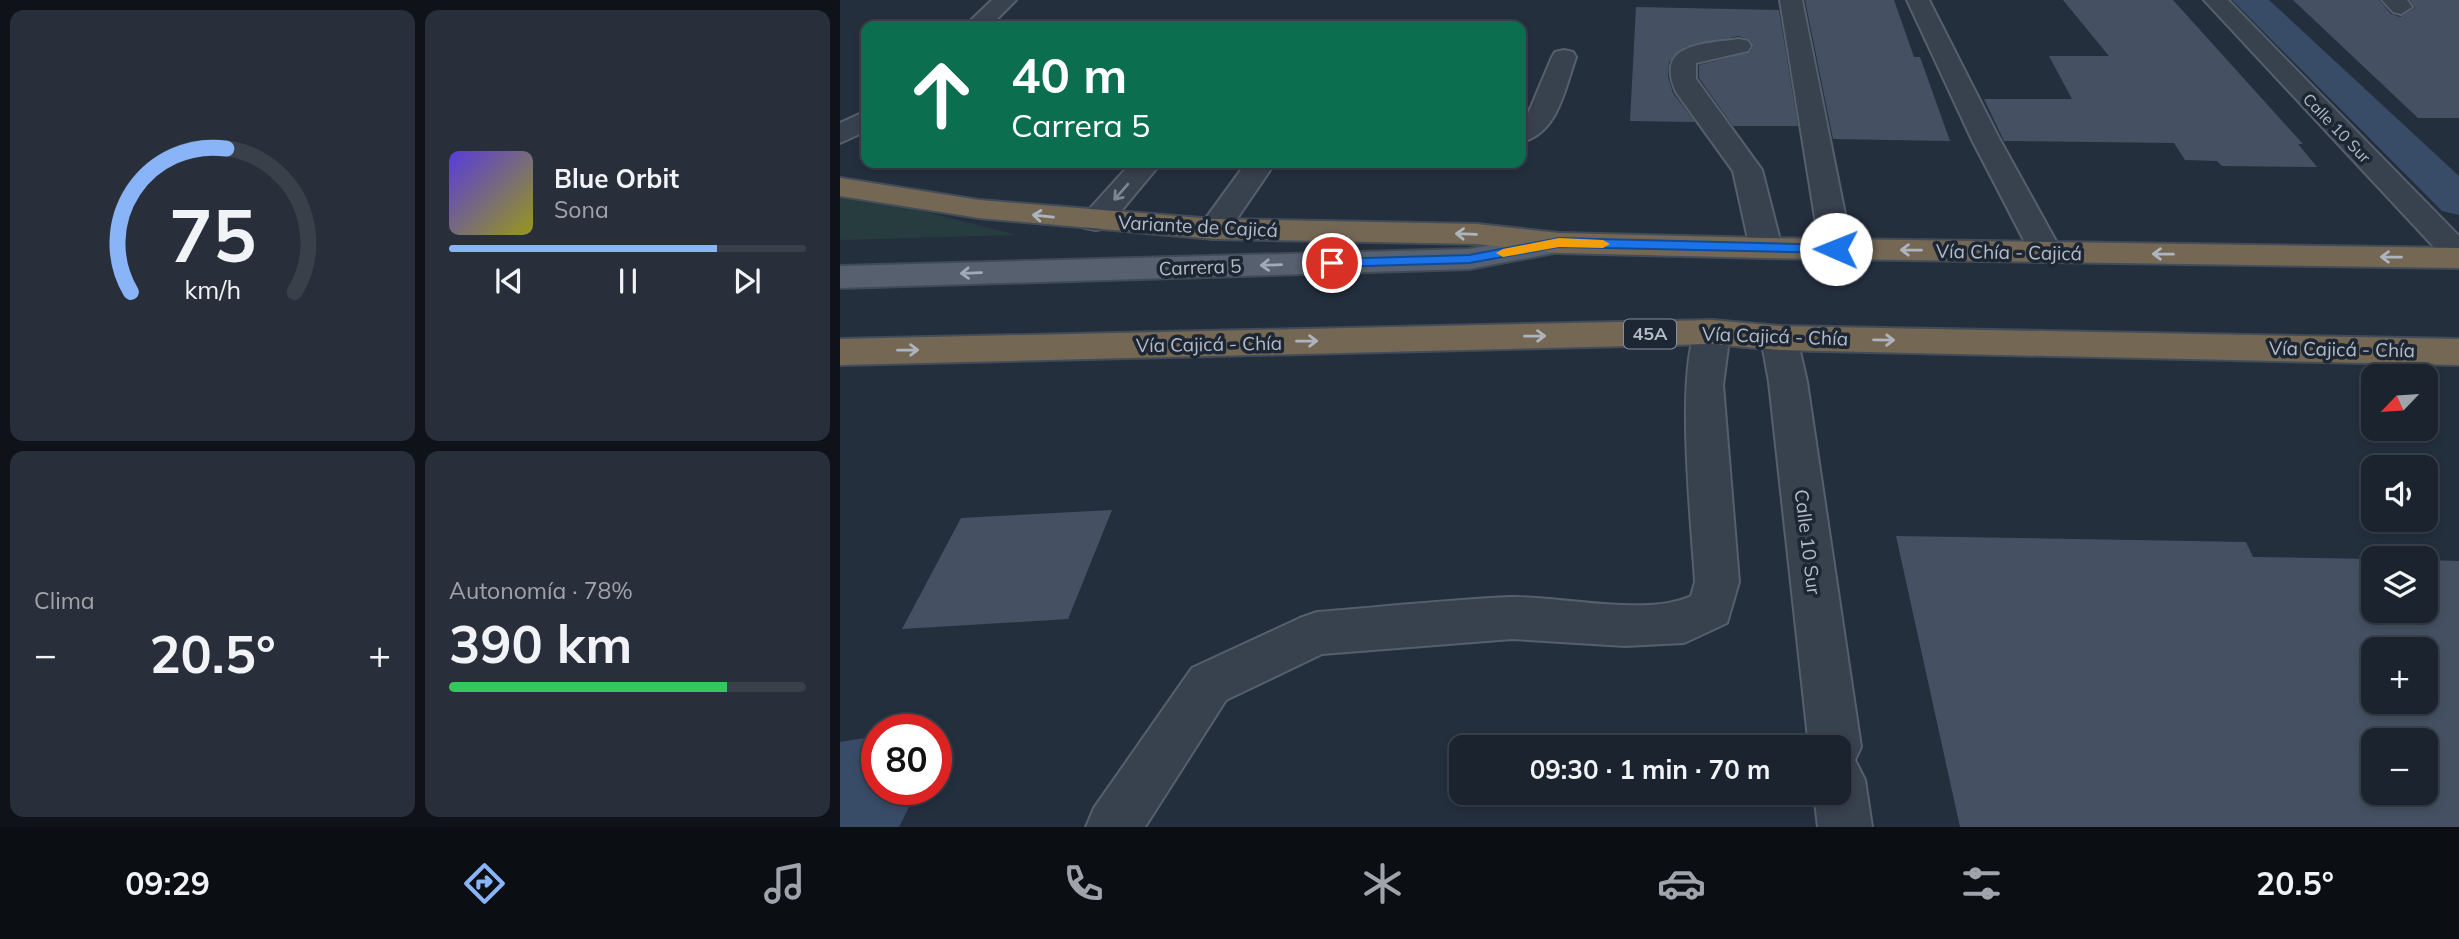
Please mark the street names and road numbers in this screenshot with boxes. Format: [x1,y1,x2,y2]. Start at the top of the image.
street label: Calle 10 Sur [2299,89,2375,167]
street label: Variante de Cajicá [1117,210,1279,242]
street label: Vía Chía - Cajicá [1936,239,2082,265]
street label: Carrera 5 [1158,254,1242,280]
road number: 45A [1624,320,1676,348]
street label: Vía Cajicá - Chía [1702,321,1848,351]
street label: Vía Cajicá - Chía [1136,331,1282,357]
street label: Vía Cajicá - Chía [2269,336,2415,362]
street label: Calle 10 Sur [1790,488,1826,596]

